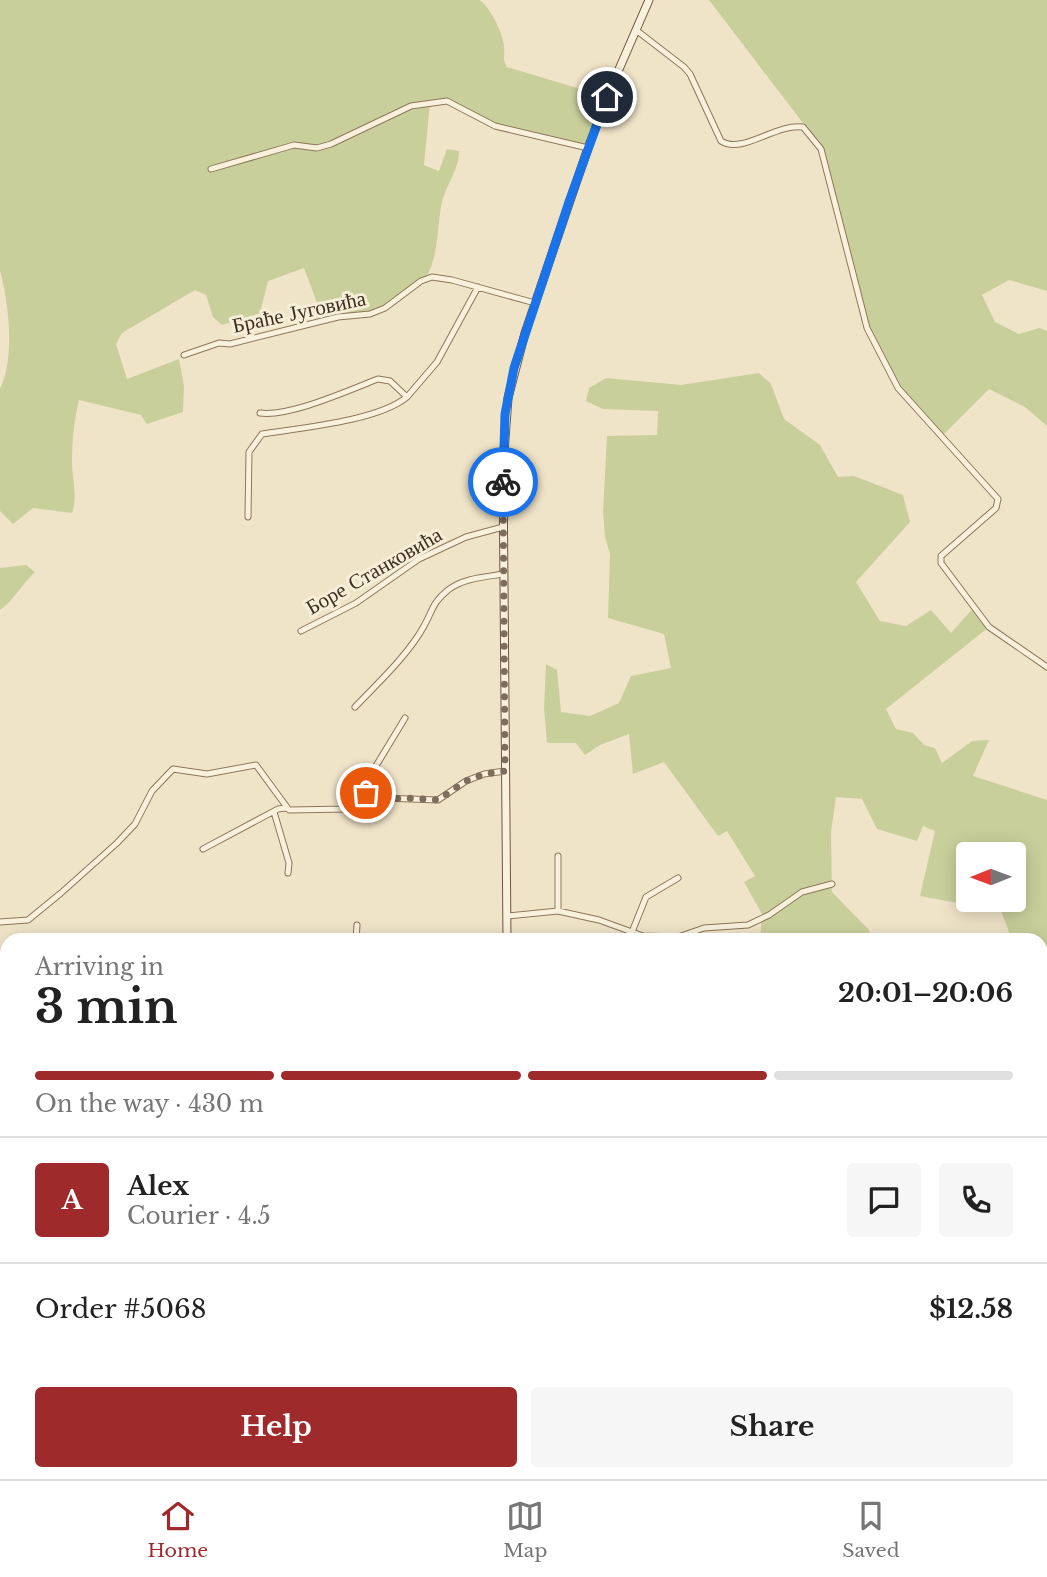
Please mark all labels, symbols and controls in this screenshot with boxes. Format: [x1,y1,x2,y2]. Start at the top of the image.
pin [577,67,637,127]
icon: home [588,78,626,116]
street label: Браће Југовића [230,285,369,339]
courier [468,447,538,517]
icon: bike [484,463,522,501]
street label: Боре Станковића [301,521,447,620]
pin [336,763,396,823]
icon: bag [347,774,385,812]
north arrow [956,842,1026,912]
map controls [956,842,1026,912]
text: Arriving in [35,953,164,981]
text: 20:01–20:06 [838,977,1013,1009]
text: 3 min [35,978,177,1035]
text: On the way · 430 m [35,1090,264,1118]
button: chat [847,1163,921,1237]
button: phone [939,1163,1013,1237]
text: Alex [127,1170,189,1202]
text: A [61,1184,83,1216]
text: Courier · 4.5 [127,1202,271,1230]
text: Order #5068 [35,1293,207,1325]
text: $12.58 [929,1293,1013,1325]
button: Help [35,1387,517,1467]
button: Share [531,1387,1013,1467]
tab: Home [147,1497,208,1562]
tab: Map [503,1497,547,1562]
tab: Saved [842,1497,900,1562]

